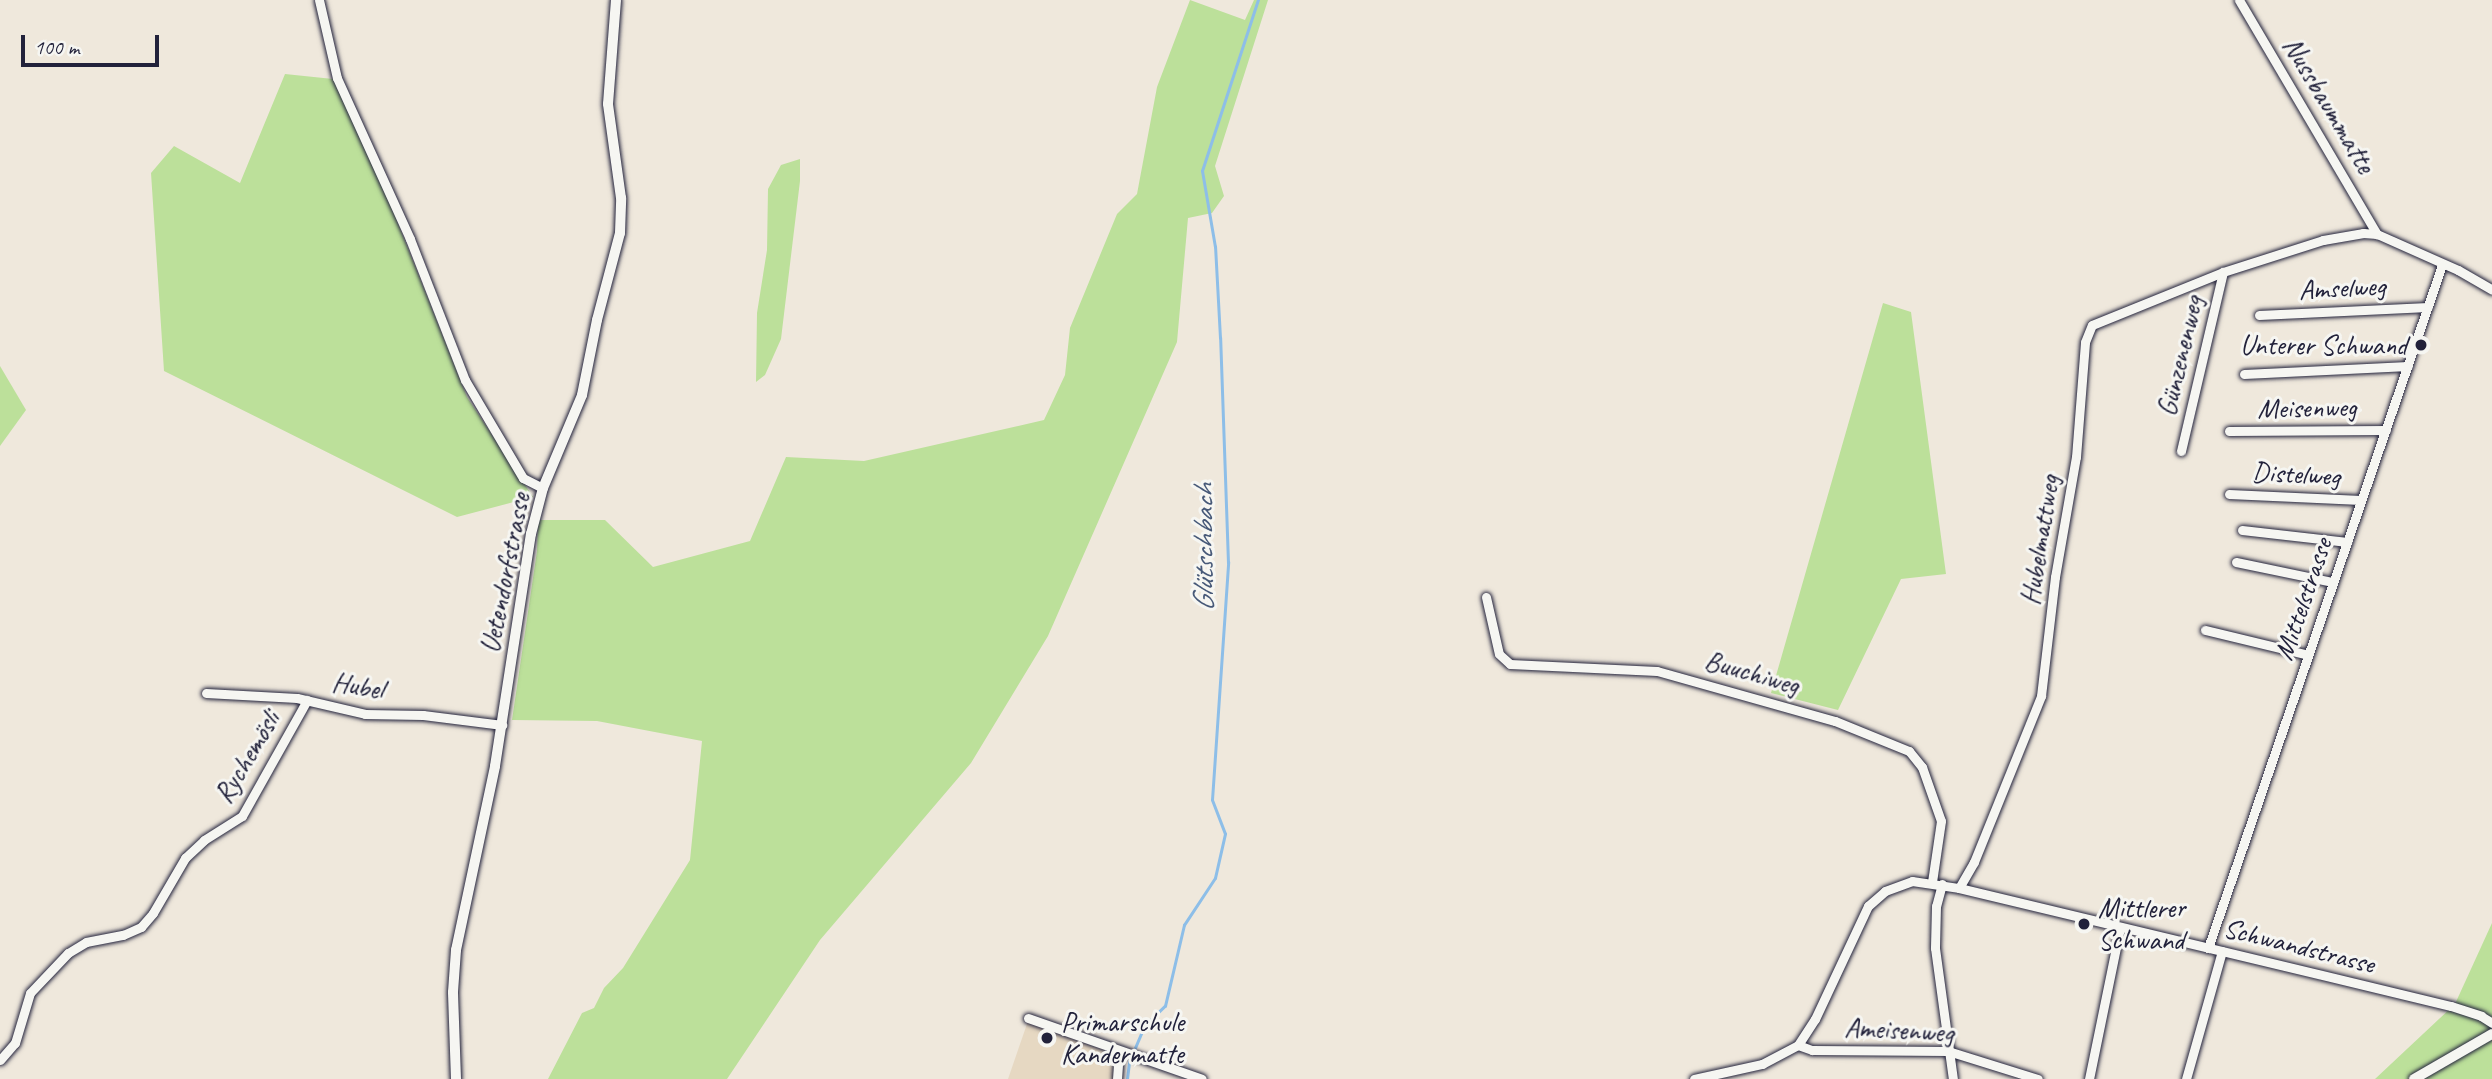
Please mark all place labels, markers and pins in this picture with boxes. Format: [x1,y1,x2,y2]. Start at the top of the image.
place label: Unterer Schwand [2240,328,2407,362]
marker: Unterer Schwand [2413,337,2429,353]
place label: Mittlerer Schwand [2098,891,2185,957]
marker: Mittlerer Schwand [2076,916,2092,932]
place label: Primarschule Kandermatte [1061,1005,1184,1071]
marker: Primarschule Kandermatte [1039,1030,1055,1046]

